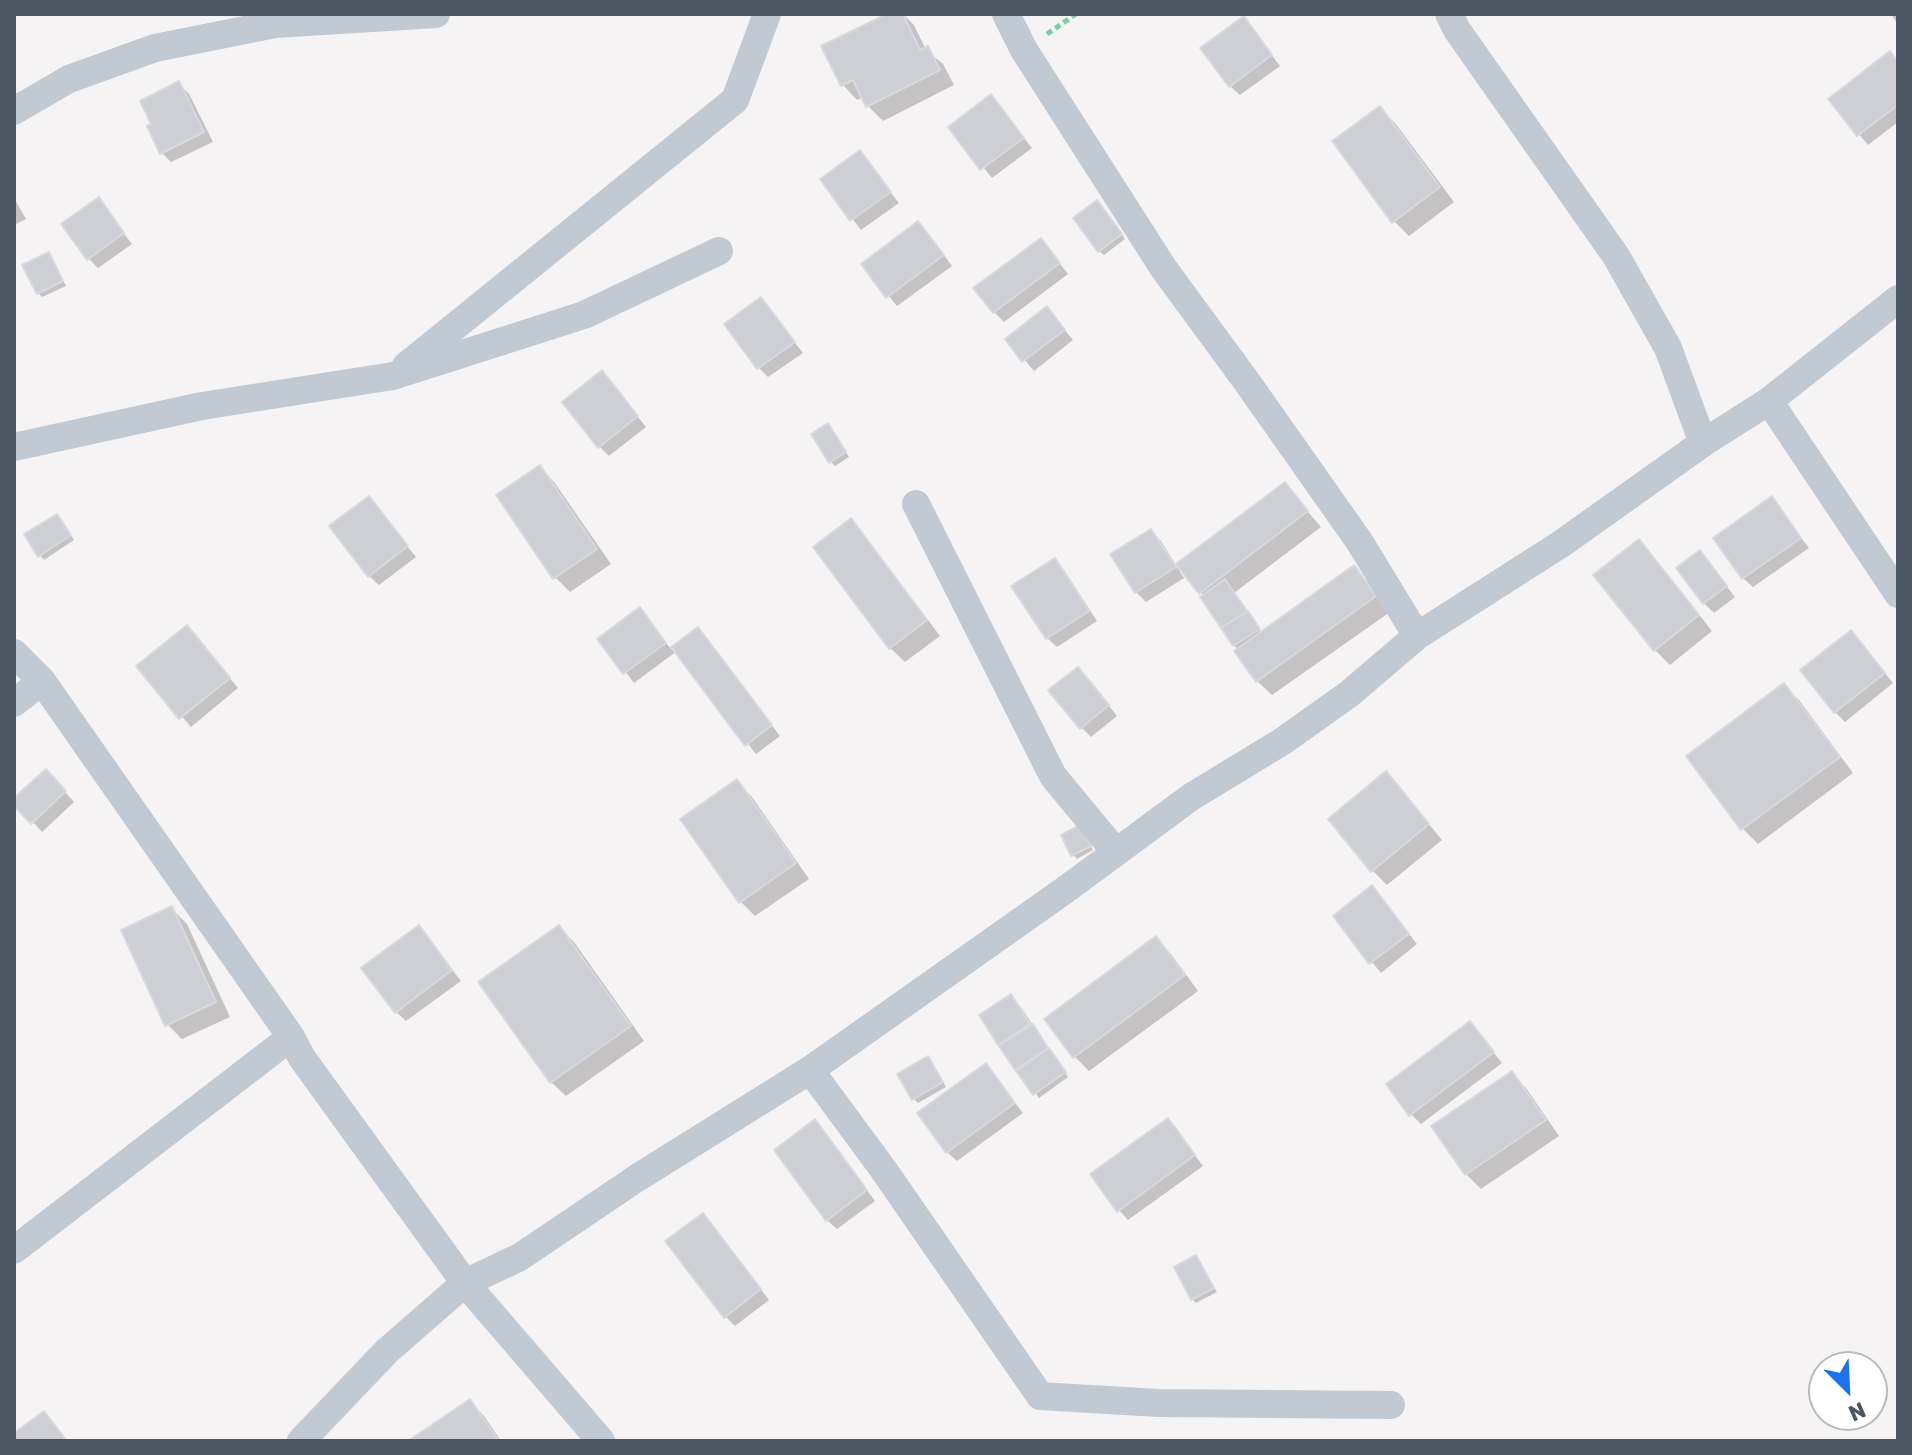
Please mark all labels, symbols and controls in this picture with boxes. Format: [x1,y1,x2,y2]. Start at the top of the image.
north arrow [1808,1351,1888,1431]
text: N [1844,1396,1870,1427]

